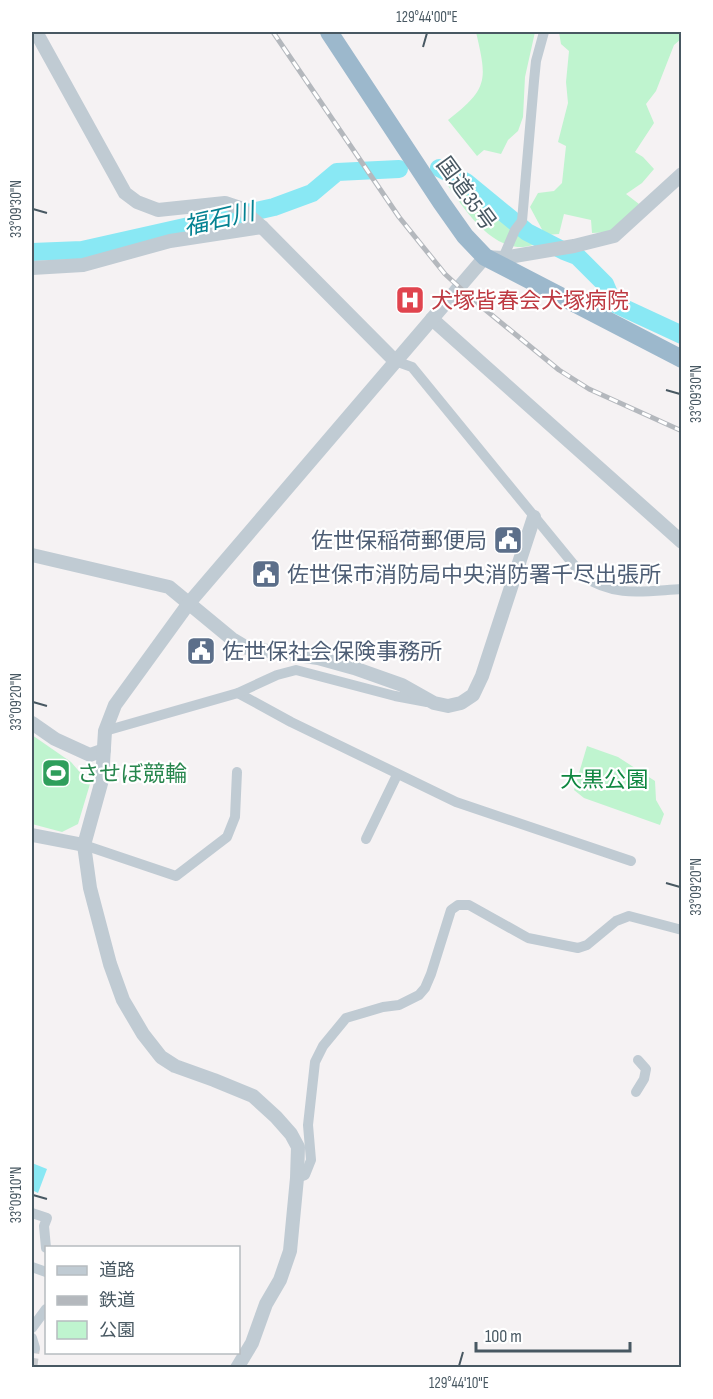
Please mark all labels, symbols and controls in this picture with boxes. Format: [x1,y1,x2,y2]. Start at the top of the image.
text: 129°44'00"E [396,8,458,27]
street label: 国道35号 [430,152,501,236]
text: 33°09'30"N [7,180,26,238]
water label: 福石川 [181,197,260,242]
hospital icon: 犬塚皆春会犬塚病院 [394,284,426,316]
place label: 犬塚皆春会犬塚病院 [431,288,629,315]
text: 33°09'30"N [687,365,706,423]
public building icon: 佐世保稲荷郵便局 [492,524,524,556]
place label: 佐世保稲荷郵便局 [311,528,487,555]
public building icon: 佐世保市消防局中央消防署千尽出張所 [250,558,282,590]
place label: 佐世保市消防局中央消防署千尽出張所 [287,562,661,589]
public building icon: 佐世保社会保険事務所 [185,635,217,667]
place label: 佐世保社会保険事務所 [222,639,442,666]
text: 33°09'20"N [7,673,26,731]
sports icon: させぼ競輪 [40,757,72,789]
place label: させぼ競輪 [77,761,187,788]
park label: 大黒公園 [560,767,648,794]
text: 33°09'20"N [687,858,706,916]
text: 33°09'10"N [7,1167,26,1223]
legend [45,1246,240,1354]
text: 道路 [99,1260,135,1281]
text: 鉄道 [99,1290,135,1311]
scale bar [476,1315,630,1353]
text: 公園 [99,1320,135,1341]
text: 100 m [485,1326,522,1347]
text: 129°44'10"E [429,1374,489,1393]

